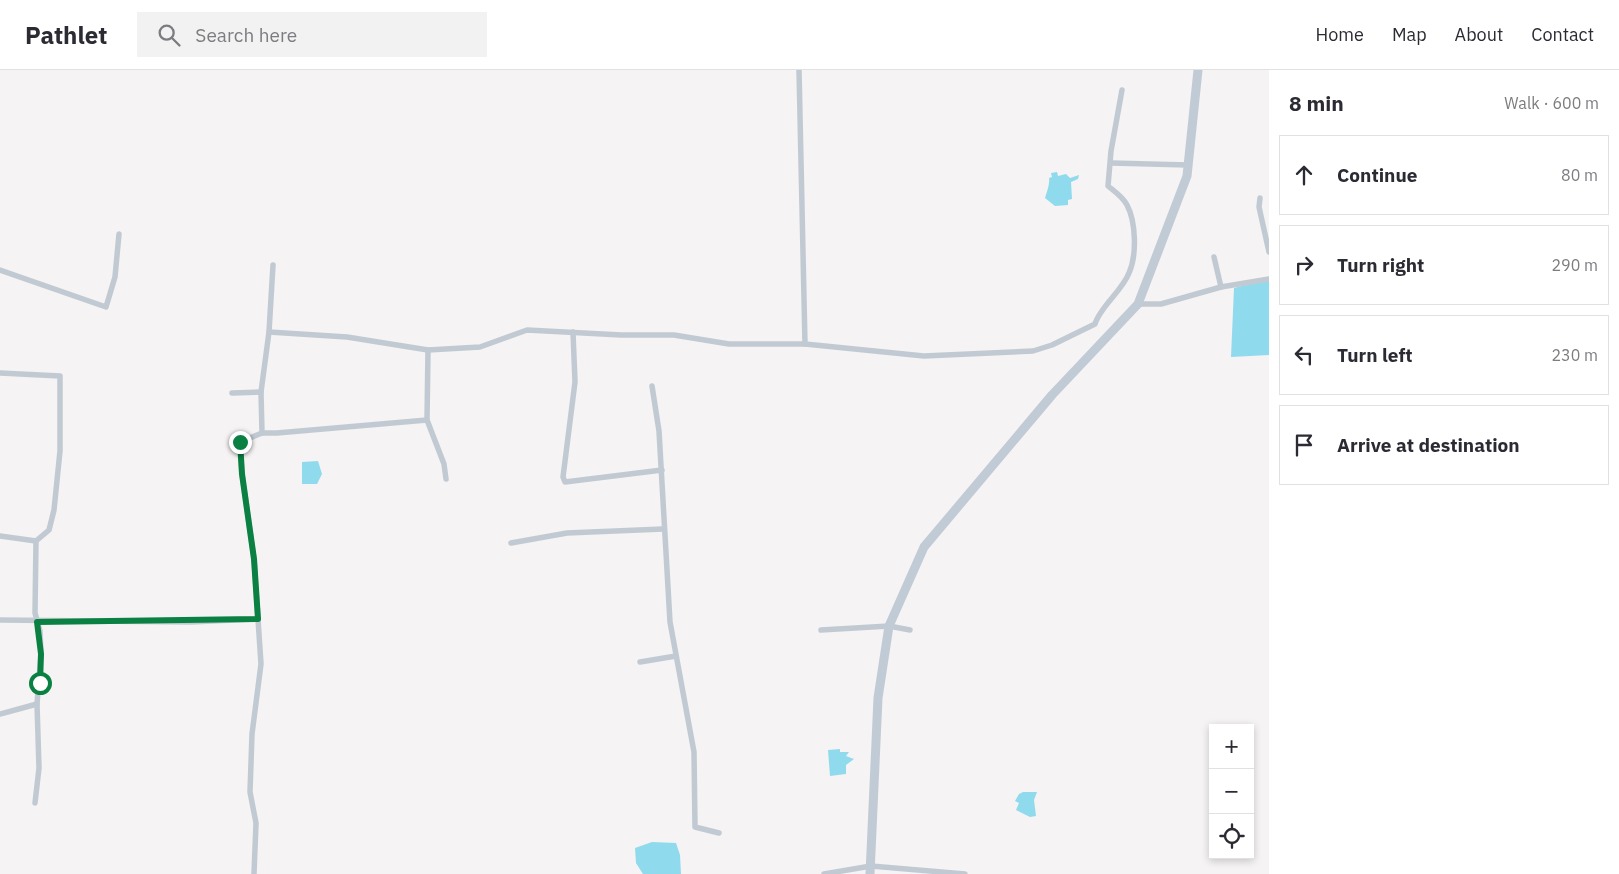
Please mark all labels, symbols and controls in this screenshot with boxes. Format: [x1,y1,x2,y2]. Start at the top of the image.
search box [137,12,487,57]
text: Pathlet [25,19,107,51]
icon: search [155,21,183,49]
text: Search here [195,23,297,47]
text: Home [1316,23,1364,46]
text: Map [1392,23,1427,46]
text: About [1455,23,1503,46]
text: Contact [1531,23,1594,46]
text: 8 min [1289,89,1344,117]
text: Walk · 600 m [1504,93,1599,113]
icon: ahead [1290,161,1318,189]
text: Continue [1337,163,1417,187]
text: 80 m [1561,165,1598,185]
icon: right [1290,251,1318,279]
text: Turn right [1337,253,1424,277]
text: 290 m [1551,255,1598,275]
icon: left [1290,341,1318,369]
text: Turn left [1337,343,1413,367]
text: 230 m [1551,345,1598,365]
route end [229,431,252,454]
icon: arrive [1290,431,1318,459]
text: Arrive at destination [1337,433,1520,457]
route start [29,672,52,695]
map controls [1209,724,1254,859]
button: + [1209,724,1254,769]
button: − [1209,769,1254,814]
button: locate [1209,814,1254,859]

